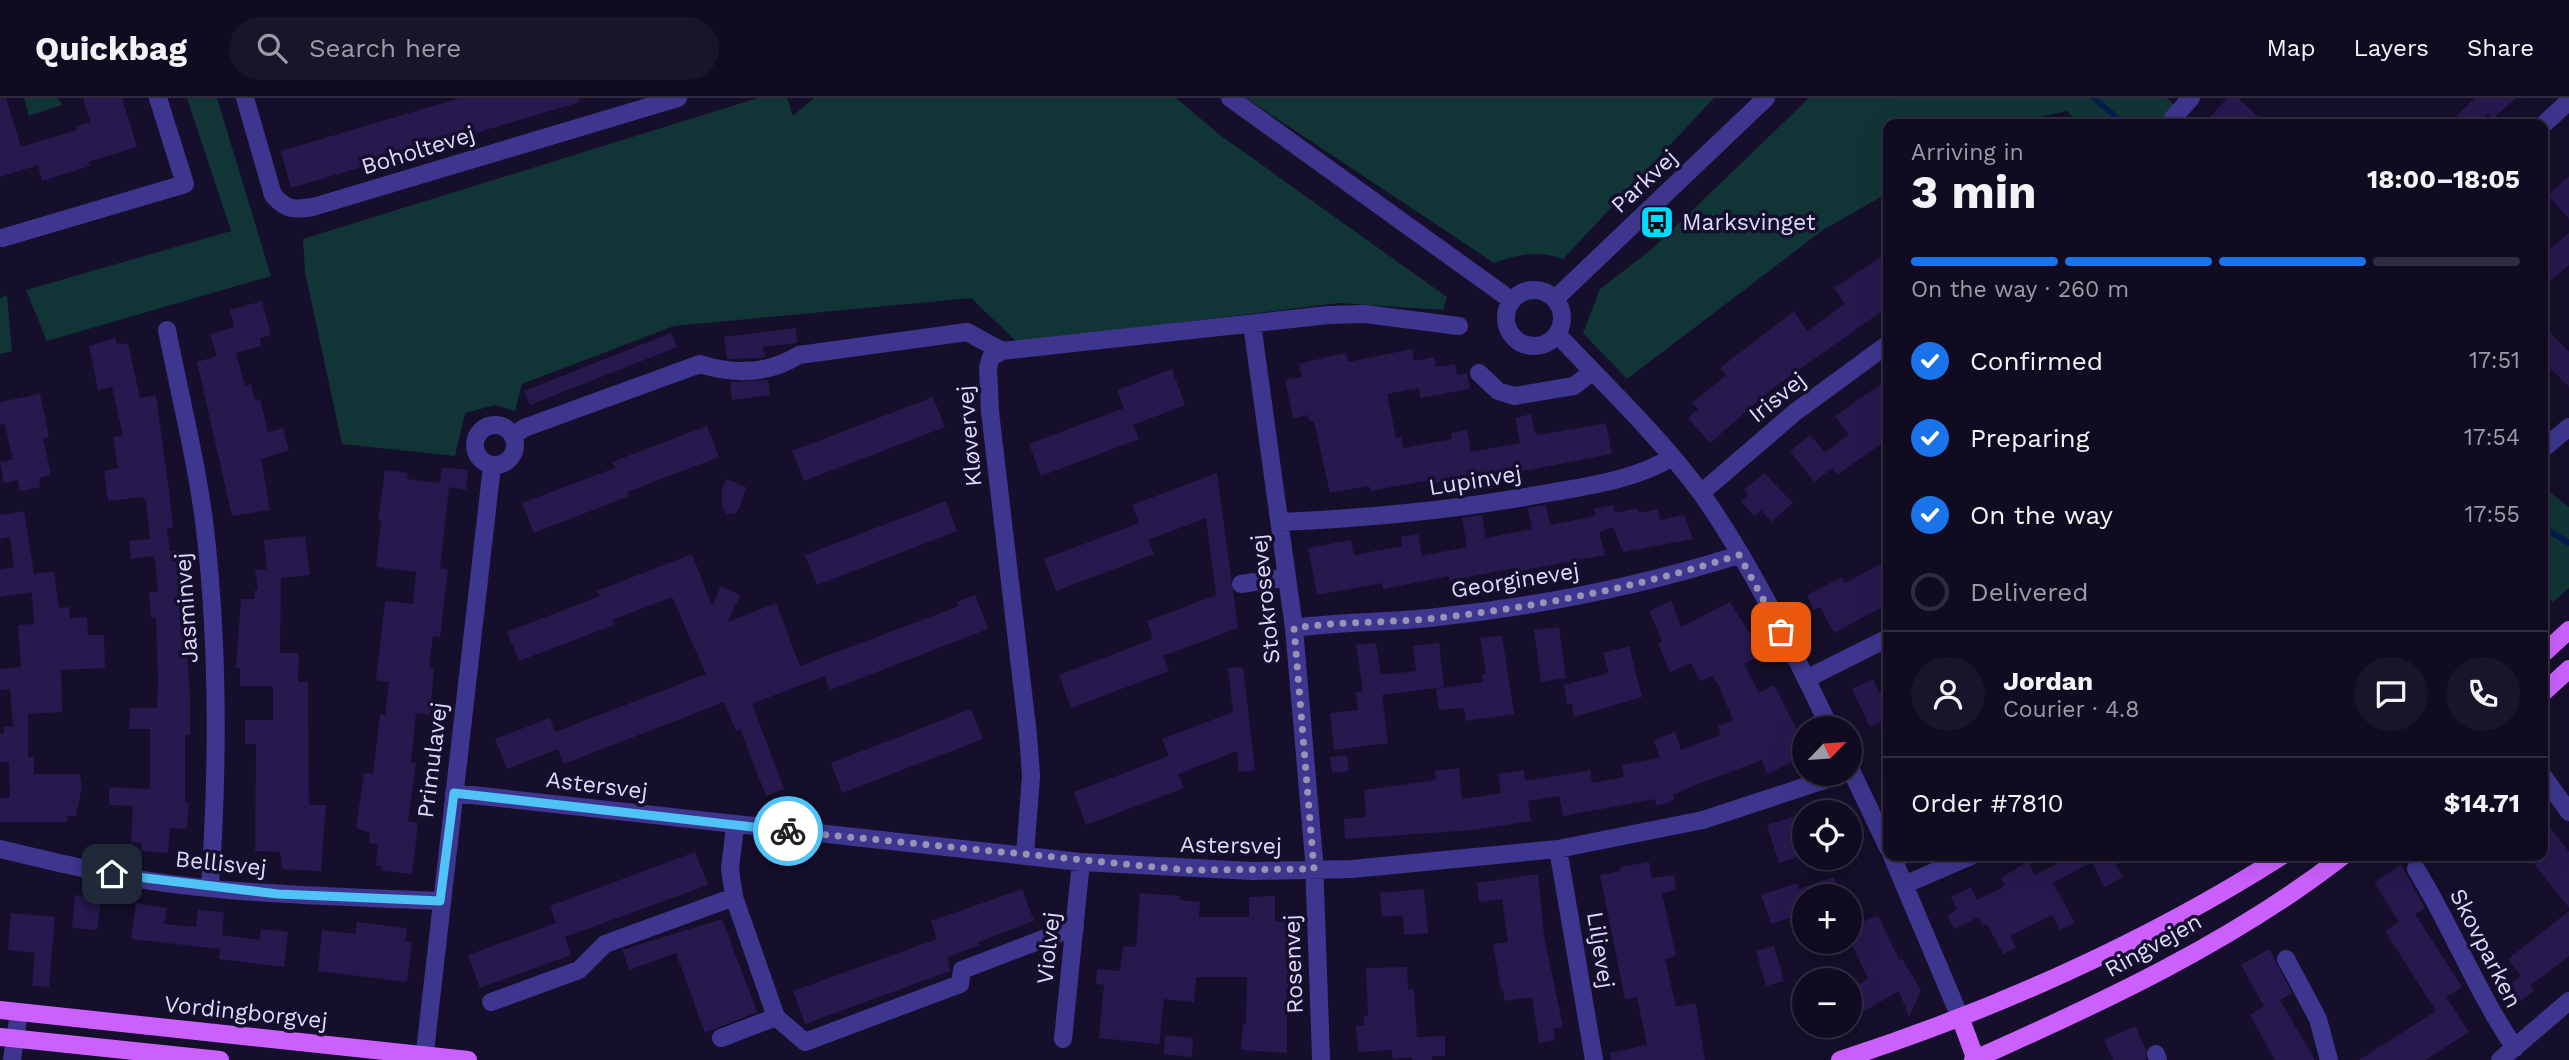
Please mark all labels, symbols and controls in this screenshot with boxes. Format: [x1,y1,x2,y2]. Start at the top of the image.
search box [229,17,719,80]
text: Quickbag [35,29,187,68]
icon: search [253,29,291,67]
text: Search here [309,33,461,63]
text: Map [2267,34,2315,62]
text: Layers [2353,34,2429,62]
text: Share [2467,34,2534,62]
street label: Boholtevej [358,120,478,181]
text: Arriving in [1911,139,2024,166]
street label: Parkvej [1606,144,1683,219]
text: 18:00–18:05 [2367,164,2520,194]
text: 3 min [1911,165,2037,219]
bus stop icon: Marksvinget [1638,203,1676,241]
place label: Marksvinget [1682,209,1816,236]
text: On the way · 260 m [1911,276,2129,303]
icon: check [1911,342,1949,380]
text: Confirmed [1970,346,2103,376]
text: 17:51 [2469,347,2520,374]
street label: Irisvej [1743,366,1811,428]
street label: Kløvervej [952,384,987,488]
icon: check [1911,419,1949,457]
text: Preparing [1970,423,2090,453]
text: 17:54 [2464,424,2520,451]
street label: Lupinvej [1427,460,1523,501]
icon: check [1911,496,1949,534]
text: On the way [1970,500,2113,530]
text: 17:55 [2465,501,2520,528]
street label: Stokrosevej [1245,533,1286,665]
street label: Jasminvej [169,552,204,664]
street label: Georginevej [1449,557,1581,604]
text: Delivered [1970,577,2089,607]
pin [1751,602,1811,662]
icon: bag [1762,613,1800,651]
button: person [1911,657,1985,731]
button: chat [2354,657,2428,731]
button: phone [2446,657,2520,731]
text: Jordan [2003,666,2093,696]
text: Courier · 4.8 [2003,696,2139,723]
street label: Primulavej [412,701,453,820]
north arrow [1792,716,1862,786]
map controls [1792,716,1862,1038]
street label: Astersvej [545,766,649,805]
text: Order #7810 [1911,788,2064,818]
text: $14.71 [2444,788,2520,818]
courier [753,796,823,866]
button: locate [1792,800,1862,870]
icon: bike [769,812,807,850]
street label: Astersvej [1180,831,1282,860]
pin [82,844,142,904]
street label: Bellisvej [174,845,268,882]
icon: home [93,855,131,893]
button: + [1792,884,1862,954]
street label: Skovparken [2444,884,2527,1012]
street label: Ringvejen [2100,908,2206,983]
street label: Violvej [1031,910,1066,986]
street label: Liljevej [1581,910,1620,990]
street label: Rosenvej [1278,914,1309,1014]
button: − [1792,968,1862,1038]
street label: Vordingborgvej [163,990,329,1035]

